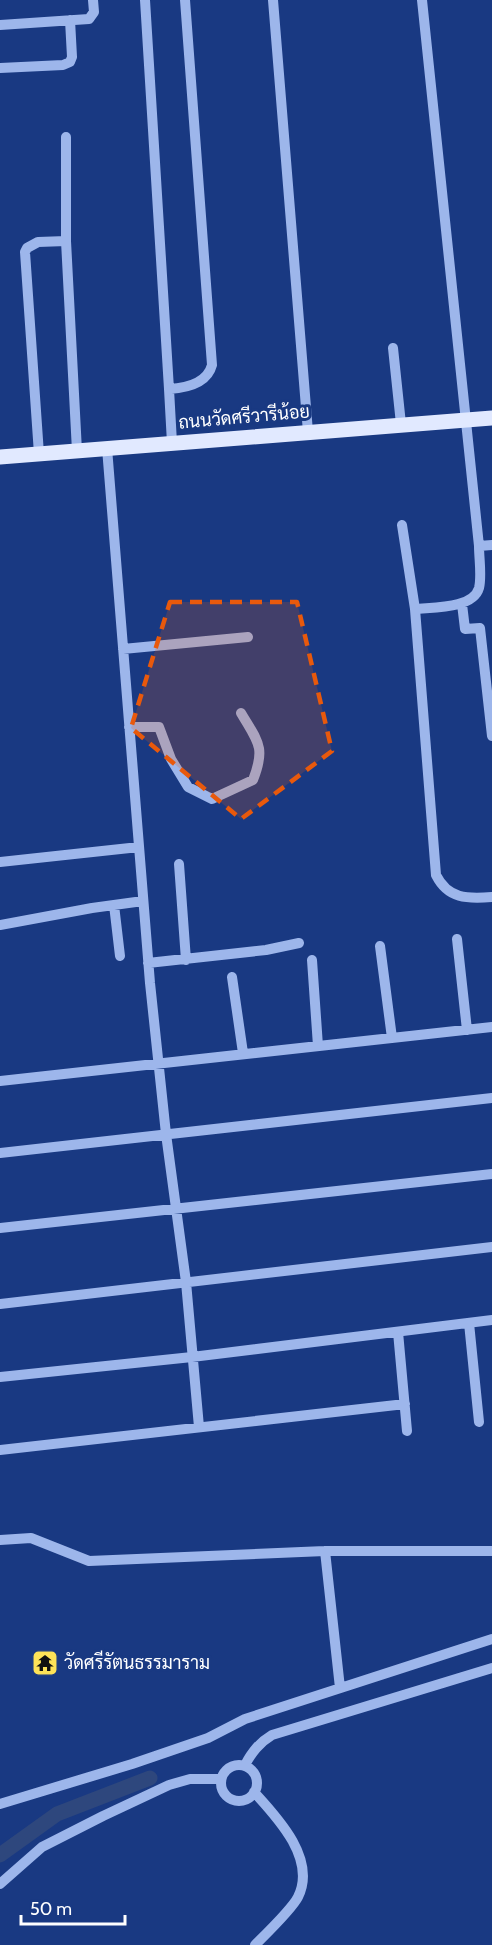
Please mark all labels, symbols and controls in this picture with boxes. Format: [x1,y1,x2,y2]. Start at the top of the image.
street label: ถนนวัดศรีวารีน้อย [177,398,311,434]
temple icon: วัดศรีรัตนธรรมาราม [30,1648,60,1678]
place label: วัดศรีรัตนธรรมาราม [64,1650,210,1674]
scale bar [21,1888,124,1926]
text: 50 m [30,1898,72,1920]

